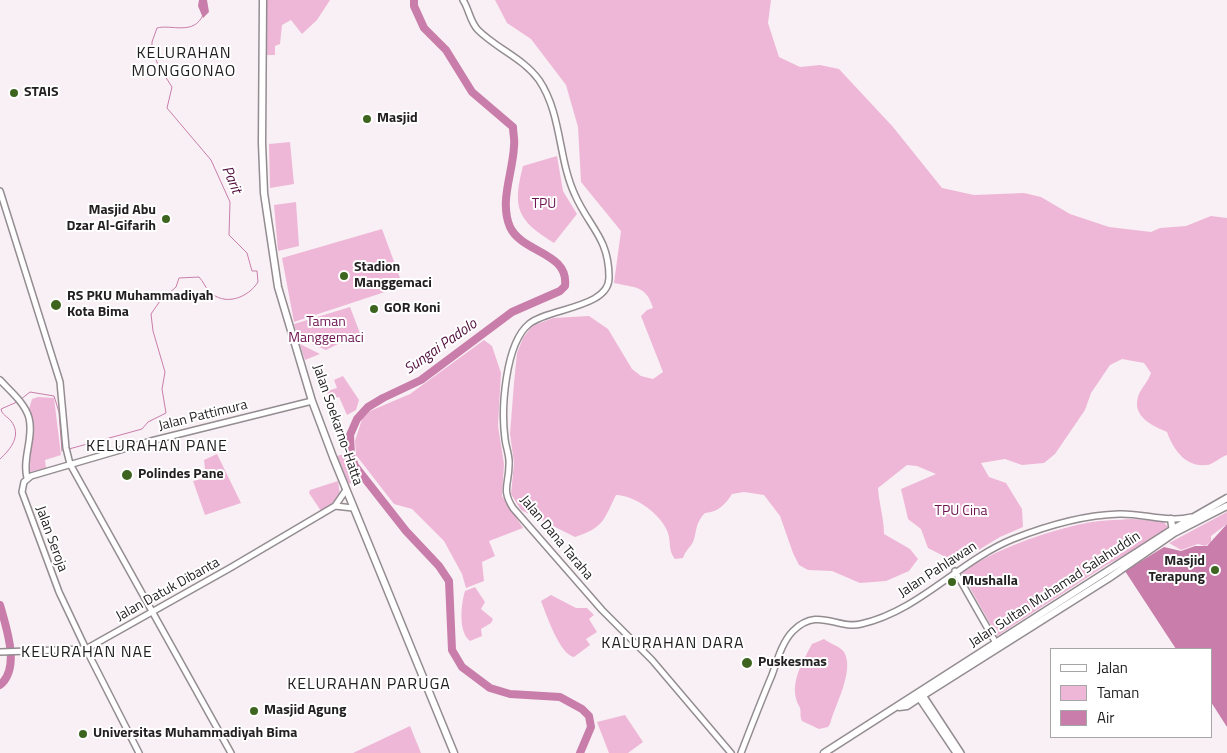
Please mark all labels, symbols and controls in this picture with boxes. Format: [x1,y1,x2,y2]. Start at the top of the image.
district label: KELURAHAN MONGGONAO [130,44,238,82]
place label: STAIS [24,85,59,101]
marker: STAIS [8,87,20,99]
place label: Masjid [377,111,418,127]
marker: Masjid [361,113,373,125]
water label: Parit [217,163,245,197]
park label: TPU [532,197,556,213]
place label: Masjid Abu Dzar Al-Gifarih [66,203,156,236]
marker: Masjid Abu Dzar Al-Gifarih [160,213,172,225]
place label: Stadion Manggemaci [354,260,432,292]
marker: Stadion Manggemaci [338,270,350,282]
place label: RS PKU Muhammadiyah Kota Bima [67,289,214,322]
marker: RS PKU Muhammadiyah Kota Bima [49,298,63,312]
place label: GOR Koni [384,301,440,317]
marker: GOR Koni [368,303,380,315]
park label: Taman Manggemaci [288,315,364,348]
water label: Sungai Padolo [401,315,481,379]
street label: Jalan Soekarno-Hatta [308,362,366,488]
street label: Jalan Pattimura [157,397,249,435]
district label: KELURAHAN PANE [84,437,230,457]
place label: Polindes Pane [138,467,224,483]
marker: Polindes Pane [120,468,134,482]
street label: Jalan Dana Taraha [516,492,596,584]
street label: Jalan Seroja [31,504,71,574]
park label: TPU Cina [935,504,987,520]
street label: Jalan Sultan Muhamad Salahuddin [966,528,1144,652]
street label: Jalan Pahlawan [896,538,980,602]
place label: Masjid Terapung [1149,554,1205,586]
street label: Jalan Datuk Dibanta [113,555,223,625]
marker: Masjid Terapung [1209,564,1221,576]
place label: Mushalla [962,574,1018,590]
marker: Mushalla [946,576,958,588]
district label: KALURAHAN DARA [600,634,746,654]
district label: KELURAHAN NAE [19,643,155,663]
legend [1050,648,1212,738]
place label: Puskesmas [758,655,827,671]
marker: Puskesmas [740,656,754,670]
text: Jalan [1097,656,1128,679]
district label: KELURAHAN PARUGA [285,675,453,695]
text: Taman [1097,681,1139,704]
place label: Masjid Agung [264,703,347,719]
marker: Masjid Agung [248,705,260,717]
text: Air [1097,706,1114,729]
place label: Universitas Muhammadiyah Bima [93,726,297,742]
marker: Universitas Muhammadiyah Bima [77,728,89,740]

